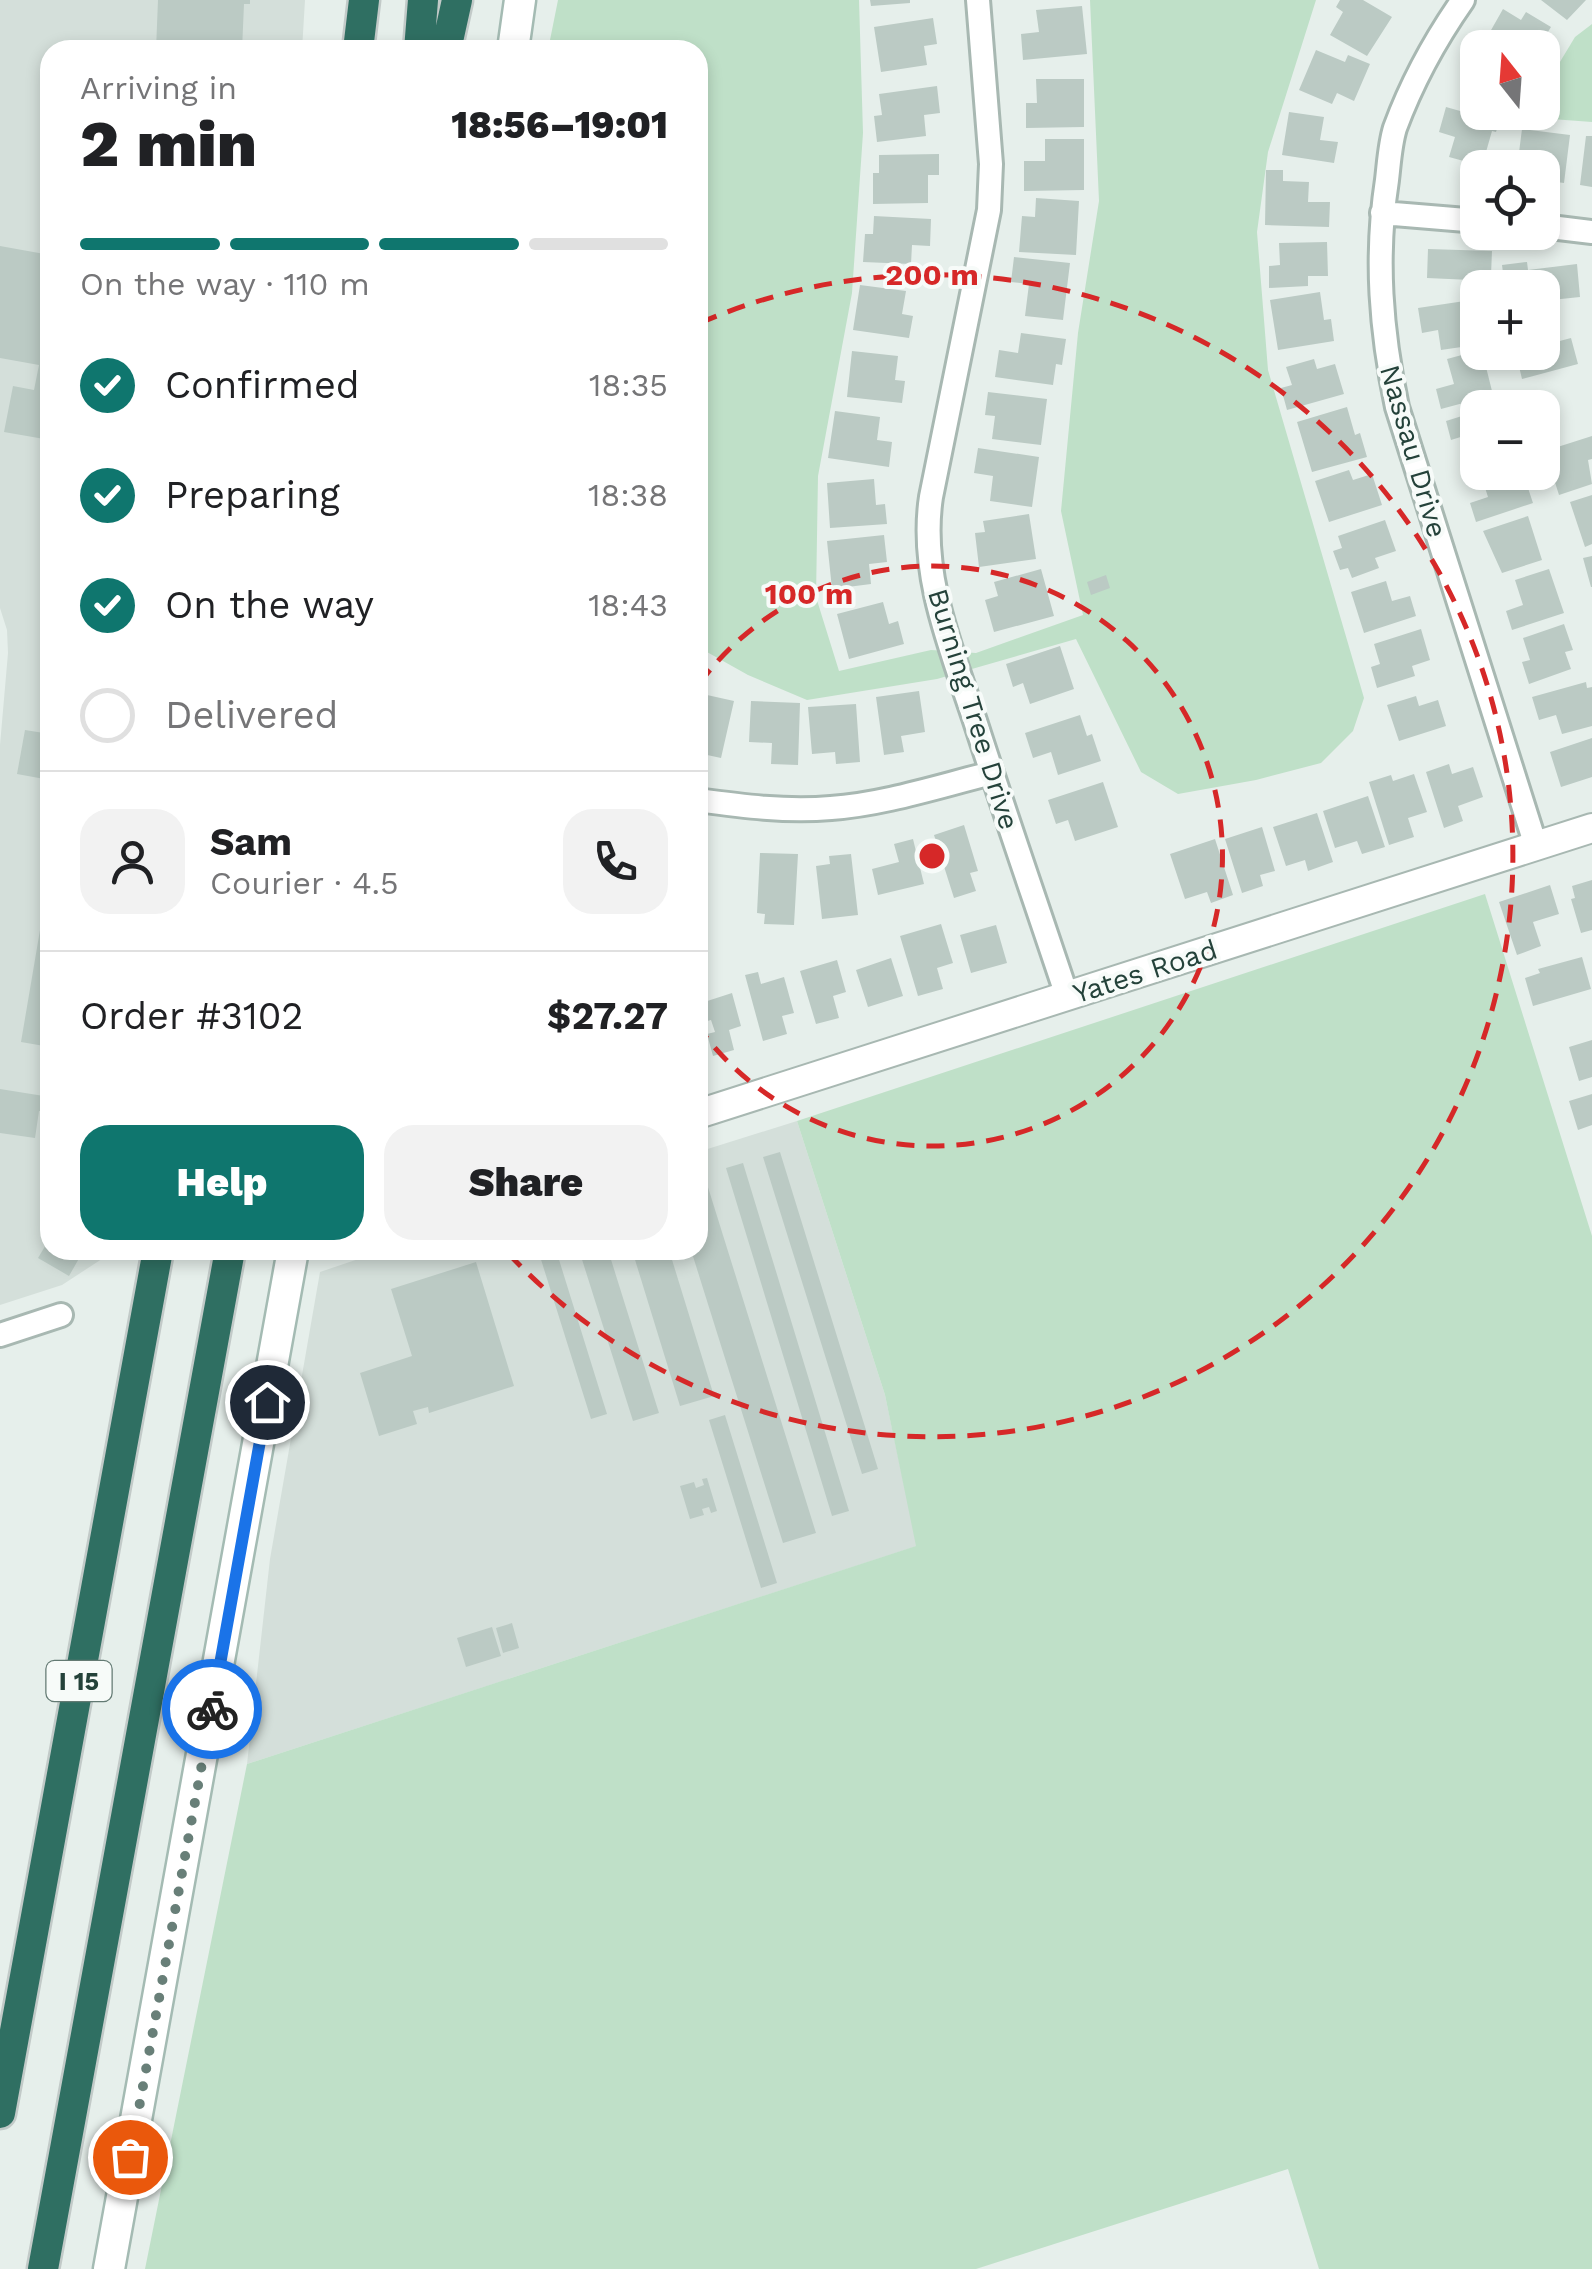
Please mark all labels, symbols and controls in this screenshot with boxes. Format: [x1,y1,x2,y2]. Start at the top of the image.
north arrow [1460,30,1560,130]
map controls [1460,30,1560,490]
text: Arriving in [80,69,237,107]
text: 18:56–19:01 [451,103,668,147]
text: 2 min [80,106,257,182]
button: locate [1460,150,1560,250]
text: 200 m [885,257,979,292]
text: On the way · 110 m [80,265,370,303]
button: + [1460,270,1560,370]
icon: check [80,358,135,413]
street label: Nassau Drive [1373,361,1454,541]
text: Confirmed [165,363,360,407]
text: 18:35 [589,366,668,404]
button: − [1460,390,1560,490]
icon: check [80,468,135,523]
text: Preparing [165,473,340,517]
text: 18:38 [588,476,668,514]
text: 100 m [765,576,853,611]
icon: check [80,578,135,633]
text: On the way [165,583,374,627]
street label: Burning Tree Drive [921,585,1026,834]
text: 18:43 [588,586,668,624]
text: Delivered [165,693,338,737]
button: person [80,809,185,914]
button: phone [563,809,668,914]
text: Sam [210,820,292,864]
centre of rings [914,838,950,874]
text: Courier · 4.5 [210,864,399,902]
street label: Yates Road [1069,933,1221,1010]
text: Order #3102 [80,994,304,1038]
text: $27.27 [547,994,668,1038]
button: Help [80,1125,364,1240]
button: Share [384,1125,668,1240]
pin [225,1360,310,1445]
icon: home [240,1375,295,1430]
courier [162,1659,262,1759]
road number: I 15 [46,1661,112,1701]
icon: bike [185,1682,240,1737]
pin [88,2115,173,2200]
icon: bag [103,2130,158,2185]

